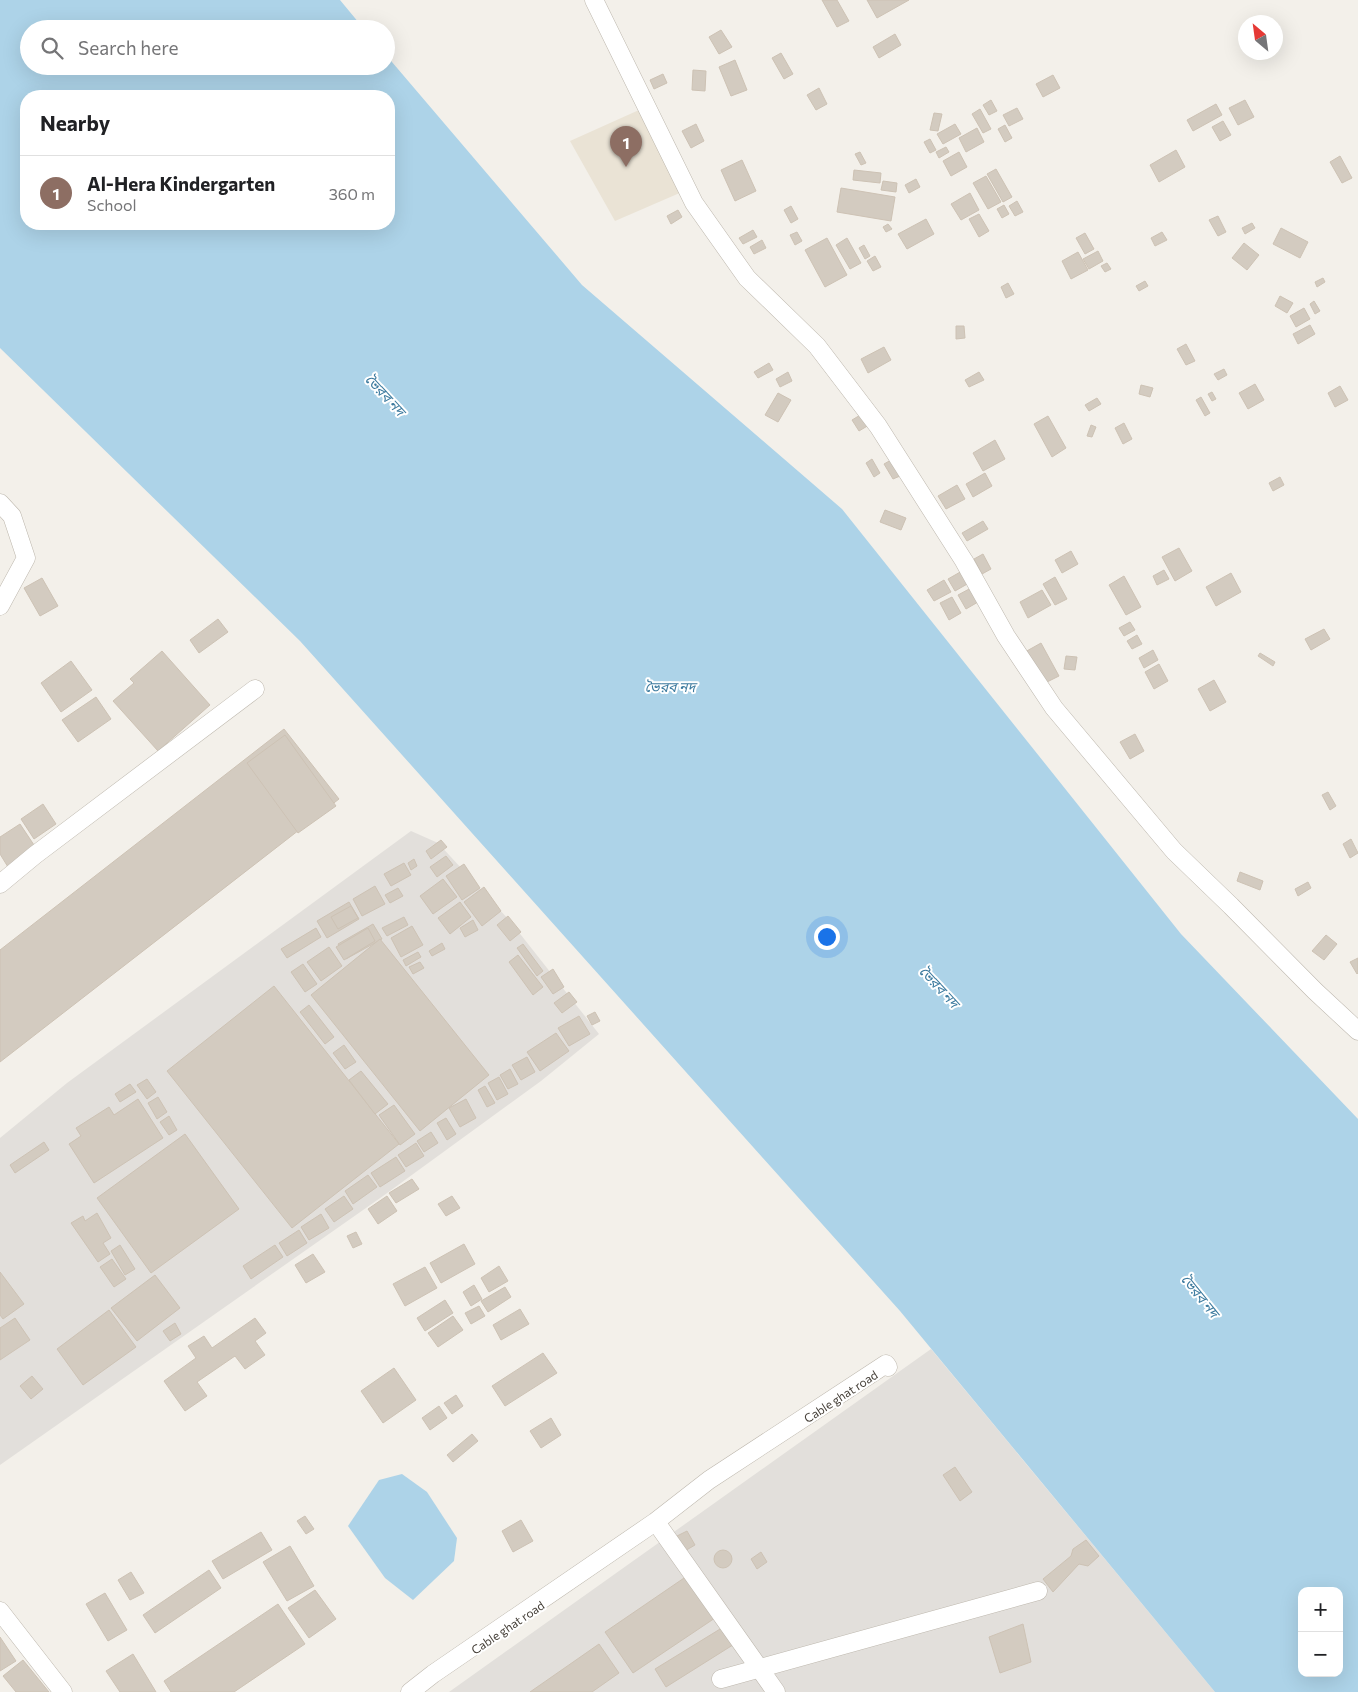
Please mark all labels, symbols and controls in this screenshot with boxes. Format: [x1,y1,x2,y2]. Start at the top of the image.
north arrow [1238,15,1283,60]
search box [20,20,395,75]
icon: search [38,34,66,62]
text: Search here [78,36,178,59]
text: Nearby [40,110,110,135]
pin: 1 [610,126,642,167]
text: Al-Hera Kindergarten [87,172,275,195]
text: 1 [52,184,60,203]
text: 360 m [329,184,375,203]
text: School [87,195,137,214]
water label: ভৈরব নদ [362,370,411,421]
water label: ভৈরব নদ [645,678,698,695]
your location [814,924,840,950]
water label: ভৈরব নদ [916,962,965,1013]
water label: ভৈরব নদ [1178,1271,1225,1323]
street label: Cable ghat road [801,1367,880,1425]
map controls [1298,1587,1343,1677]
button: + [1298,1587,1343,1632]
street label: Cable ghat road [468,1598,547,1657]
button: − [1298,1632,1343,1677]

